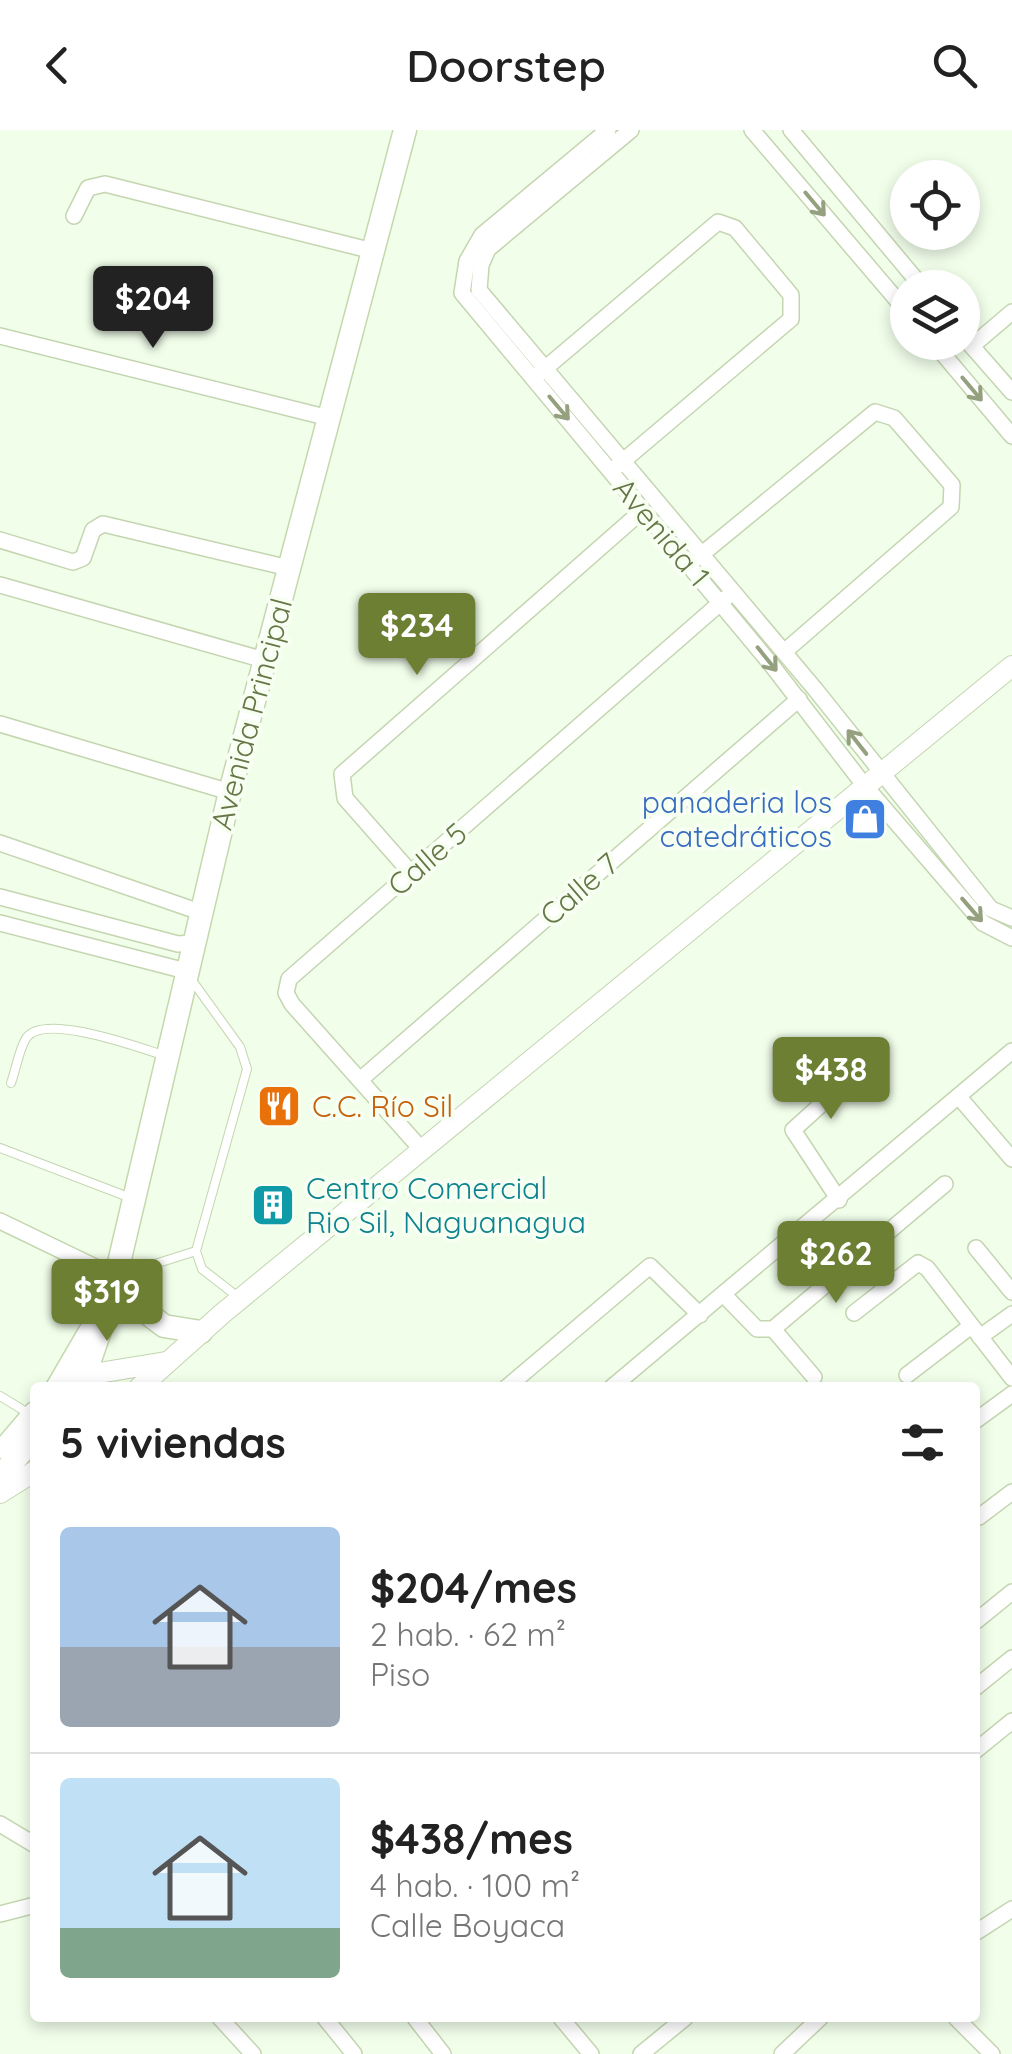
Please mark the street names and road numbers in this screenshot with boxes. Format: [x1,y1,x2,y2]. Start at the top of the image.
street label: Avenida 1 [605,470,719,594]
street label: Avenida Principal [202,594,300,834]
street label: Calle 5 [380,814,474,904]
street label: Calle 7 [532,845,626,933]

